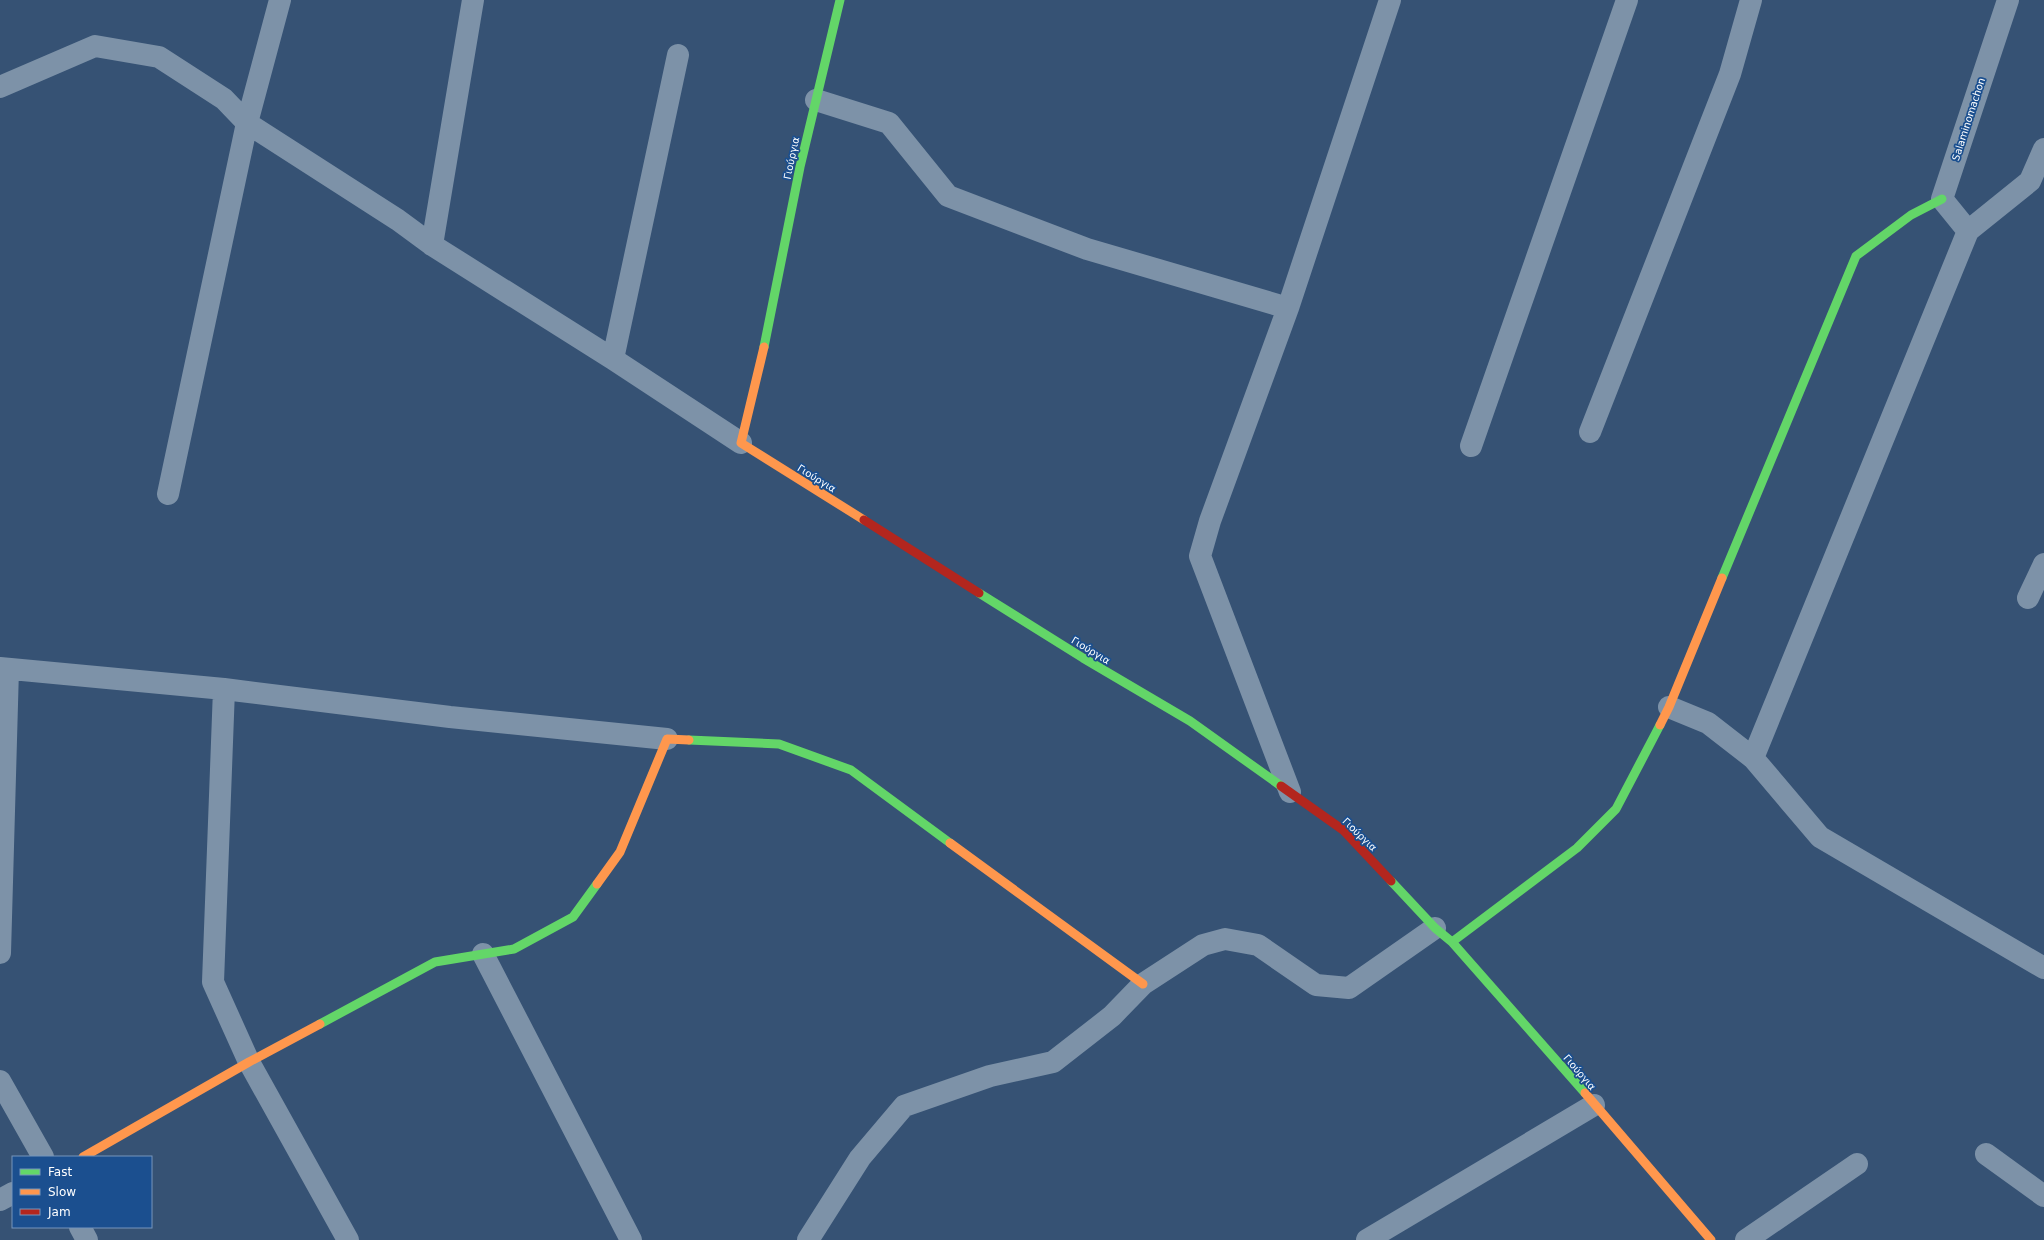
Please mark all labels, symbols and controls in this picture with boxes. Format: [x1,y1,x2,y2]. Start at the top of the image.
street label: Salaminomachon [1950,76,1987,162]
street label: Γιούργια [782,135,801,180]
street label: Γιούργια [796,462,838,495]
street label: Γιούργια [1069,635,1112,666]
street label: Γιούργια [1340,815,1379,854]
street label: Γιούργια [1561,1052,1598,1093]
legend [12,1156,152,1228]
text: Fast [48,1165,72,1179]
text: Slow [48,1185,76,1199]
text: Jam [47,1205,71,1219]

